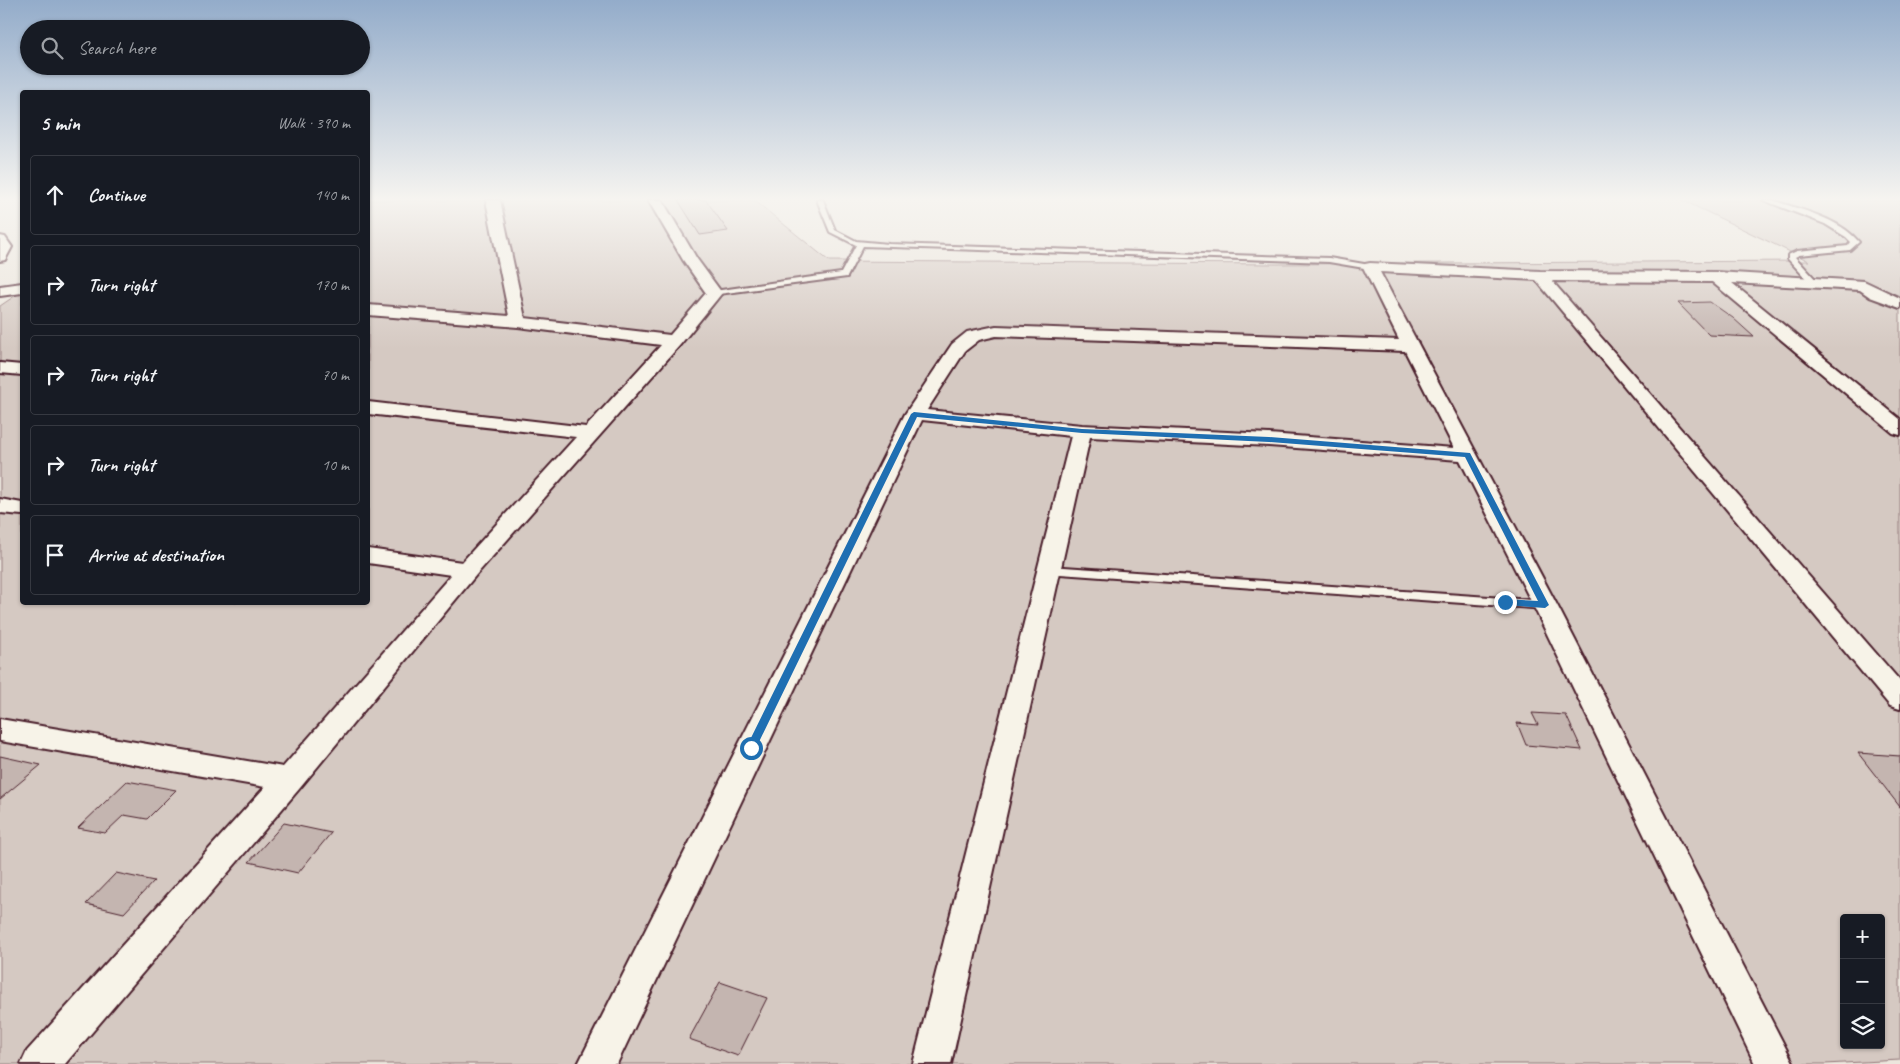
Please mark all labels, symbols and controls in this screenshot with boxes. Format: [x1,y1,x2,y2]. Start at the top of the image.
search box [20,20,370,75]
icon: search [38,34,66,62]
text: Search here [78,36,155,60]
text: 5 min [40,110,80,136]
text: Walk · 390 m [278,113,350,133]
icon: ahead [41,181,69,209]
text: Continue [88,183,145,207]
text: 140 m [315,185,349,205]
icon: right [41,271,69,299]
text: Turn right [88,273,155,297]
text: 170 m [315,275,349,295]
icon: right [41,361,69,389]
text: Turn right [88,363,155,387]
text: 70 m [322,365,349,385]
icon: right [41,451,69,479]
text: Turn right [88,453,155,477]
text: 10 m [322,455,349,475]
icon: arrive [41,541,69,569]
text: Arrive at destination [88,543,224,567]
route end [1494,591,1517,614]
route start [740,737,763,760]
map controls [1840,914,1885,1049]
button: + [1840,914,1885,959]
button: − [1840,959,1885,1004]
button: layers [1840,1004,1885,1049]

